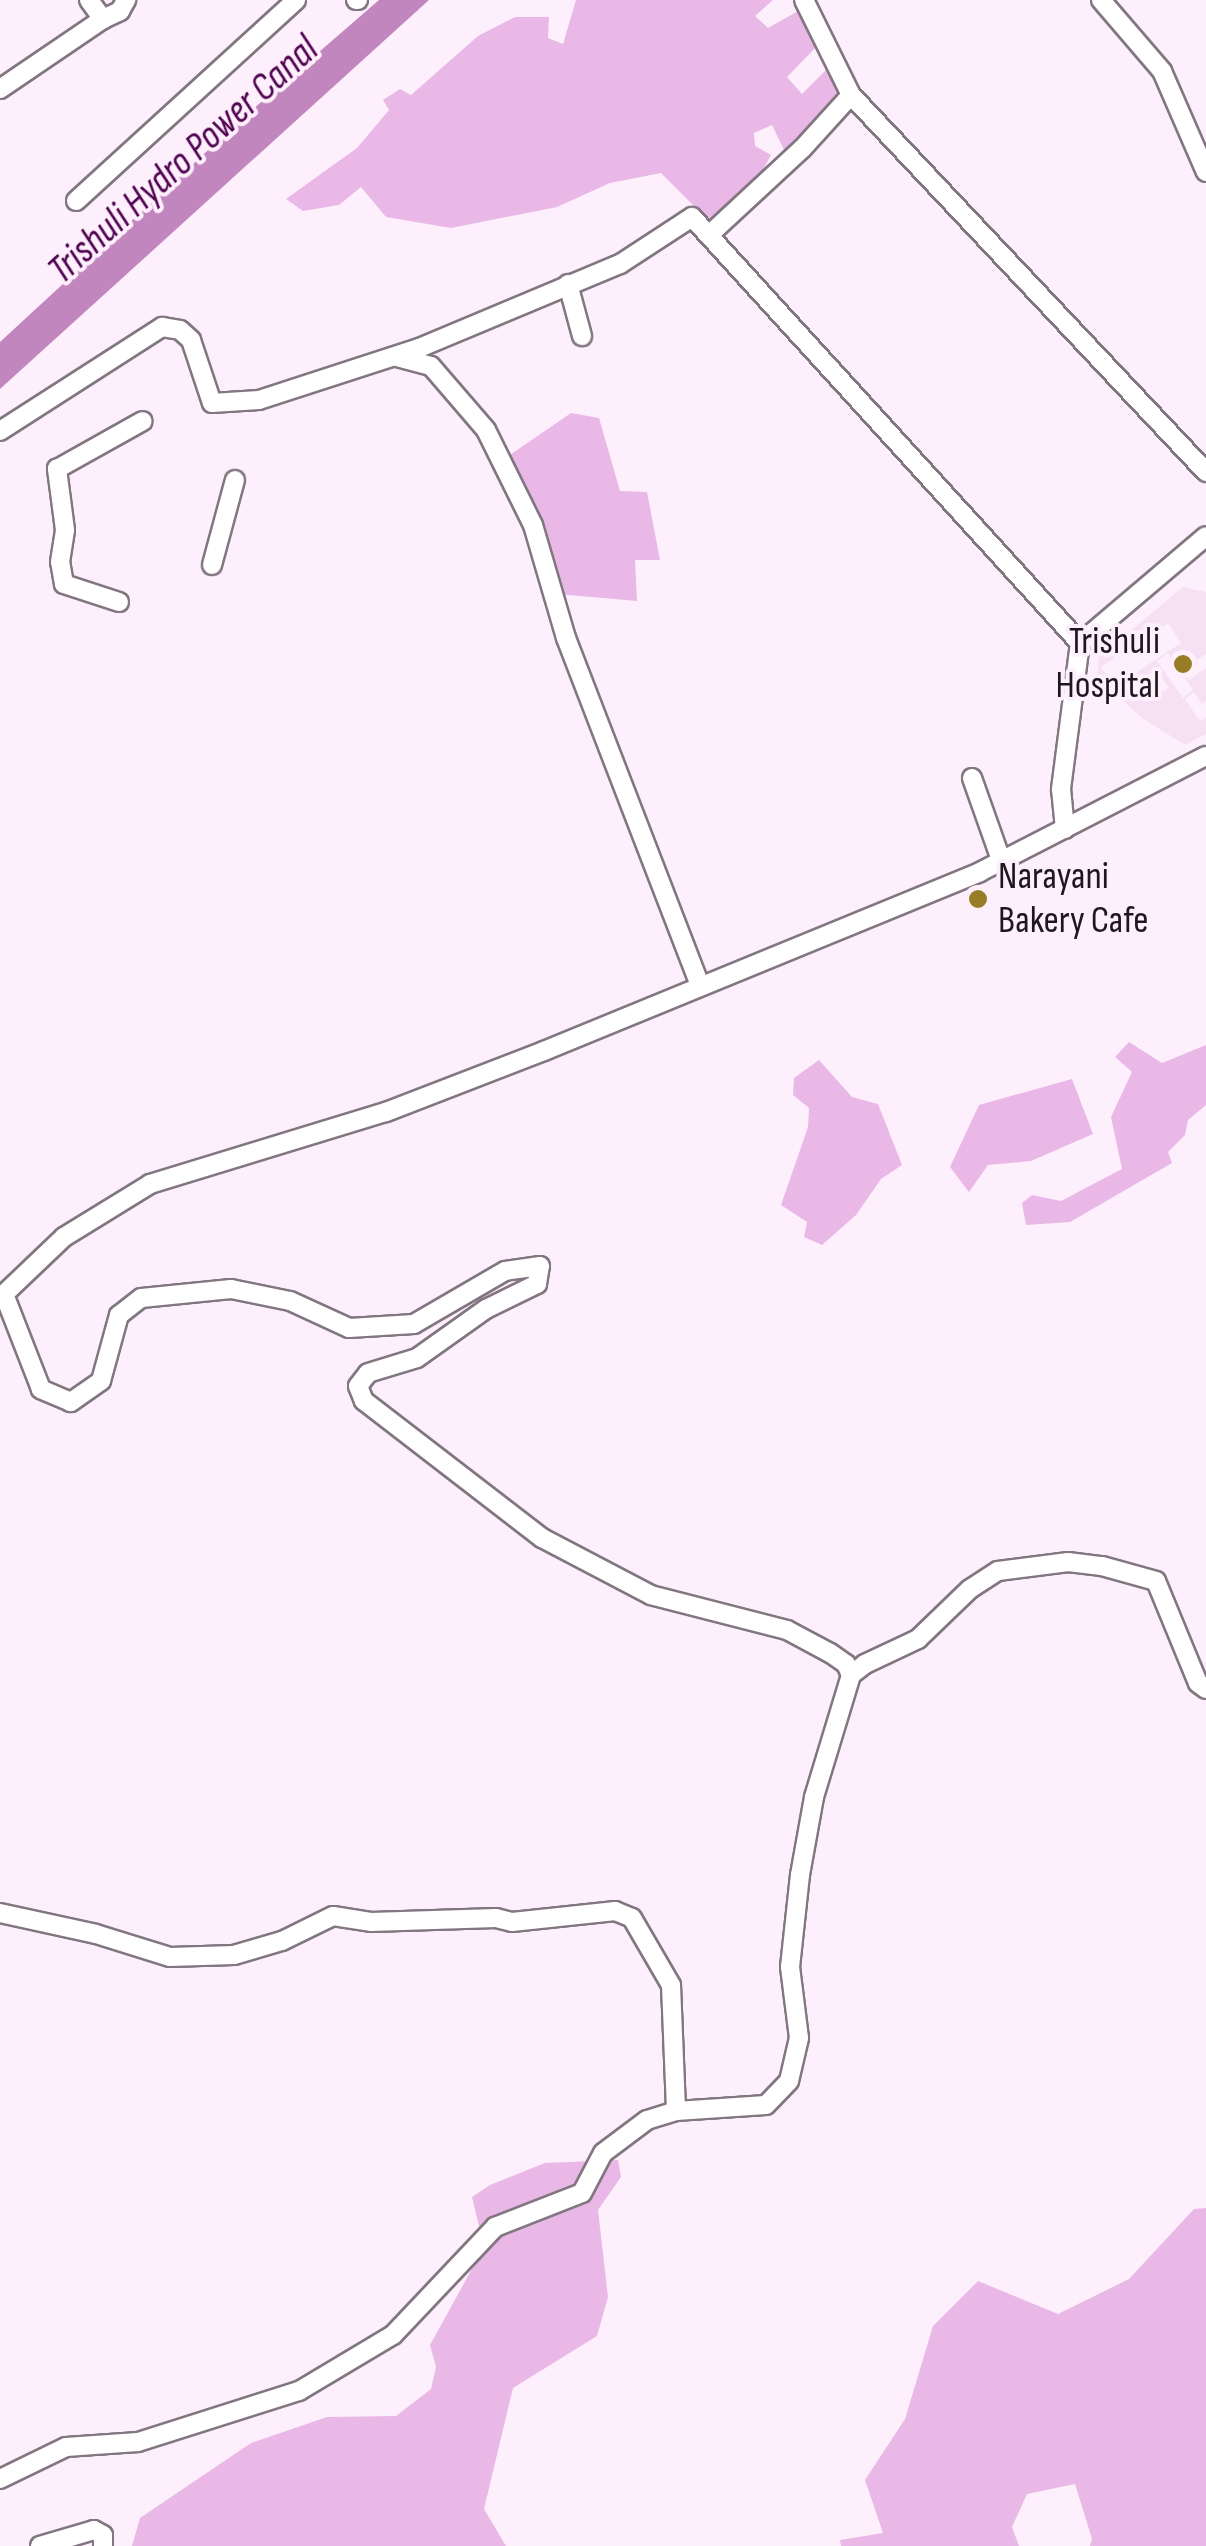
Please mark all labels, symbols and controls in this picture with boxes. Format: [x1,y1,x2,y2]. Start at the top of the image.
water label: Trishuli Hydro Power Canal [38,26,328,294]
place label: Trishuli Hospital [1055,619,1160,708]
marker: Trishuli Hospital [1170,651,1196,677]
place label: Narayani Bakery Cafe [998,854,1149,944]
marker: Narayani Bakery Cafe [967,888,989,910]

